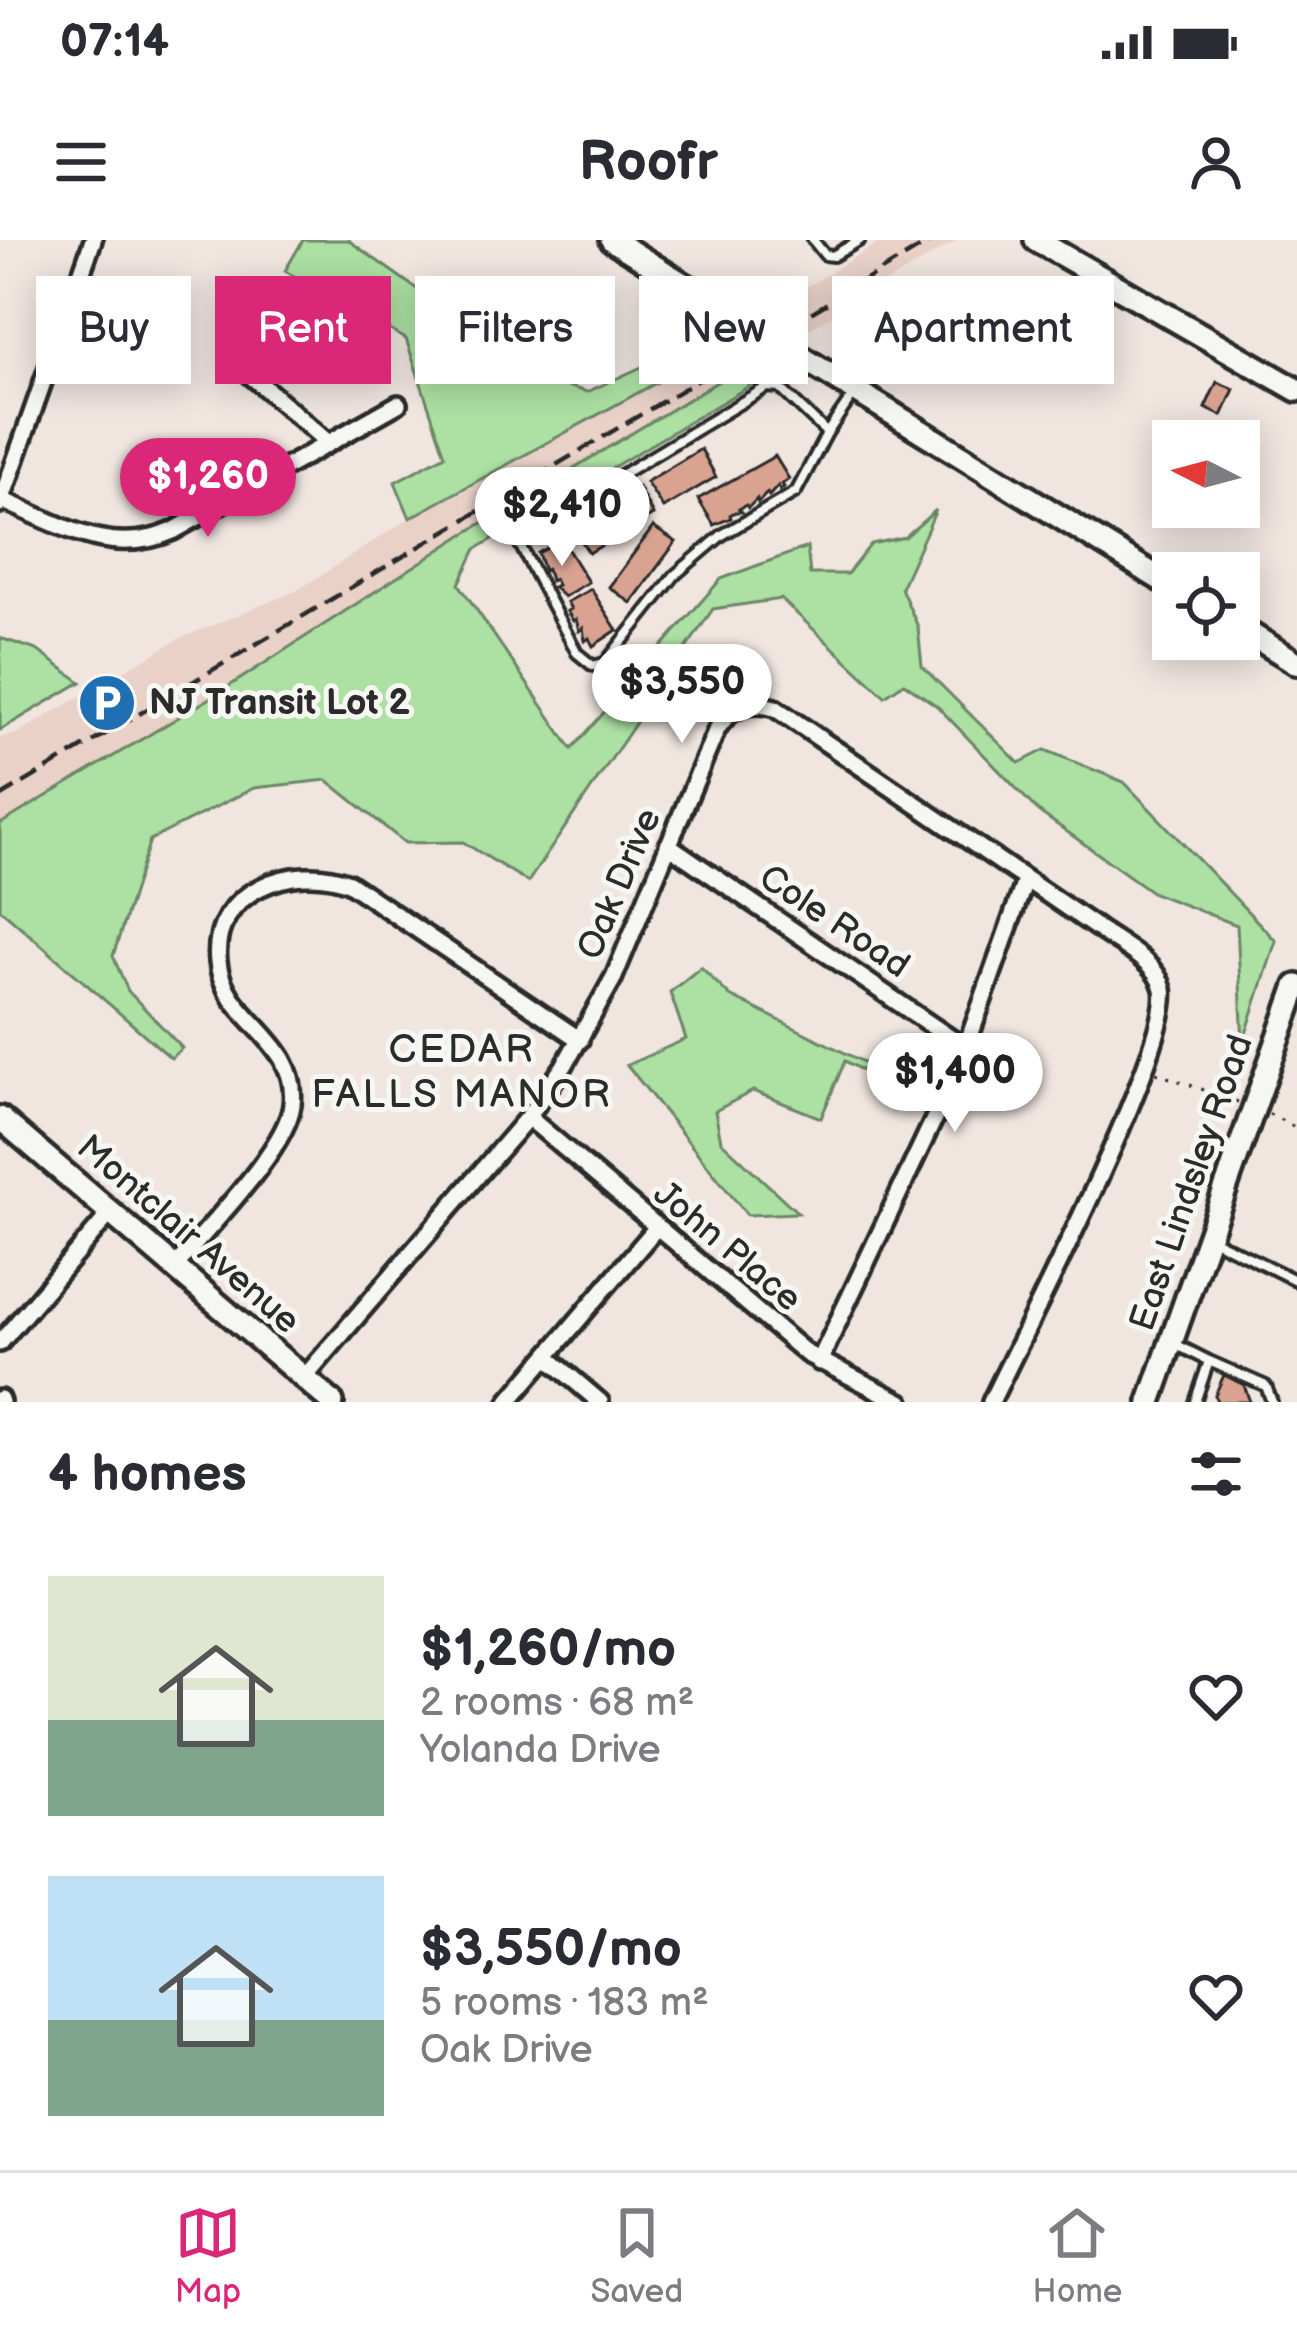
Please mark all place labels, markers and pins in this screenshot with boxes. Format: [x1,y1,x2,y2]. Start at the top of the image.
pin: $1,260 [110,438,306,540]
pin: $2,410 [464,467,660,569]
pin: $3,550 [584,644,780,746]
parking icon: NJ Transit Lot 2 [76,672,138,734]
place label: NJ Transit Lot 2 [149,682,410,725]
pin: $1,400 [857,1033,1053,1135]

